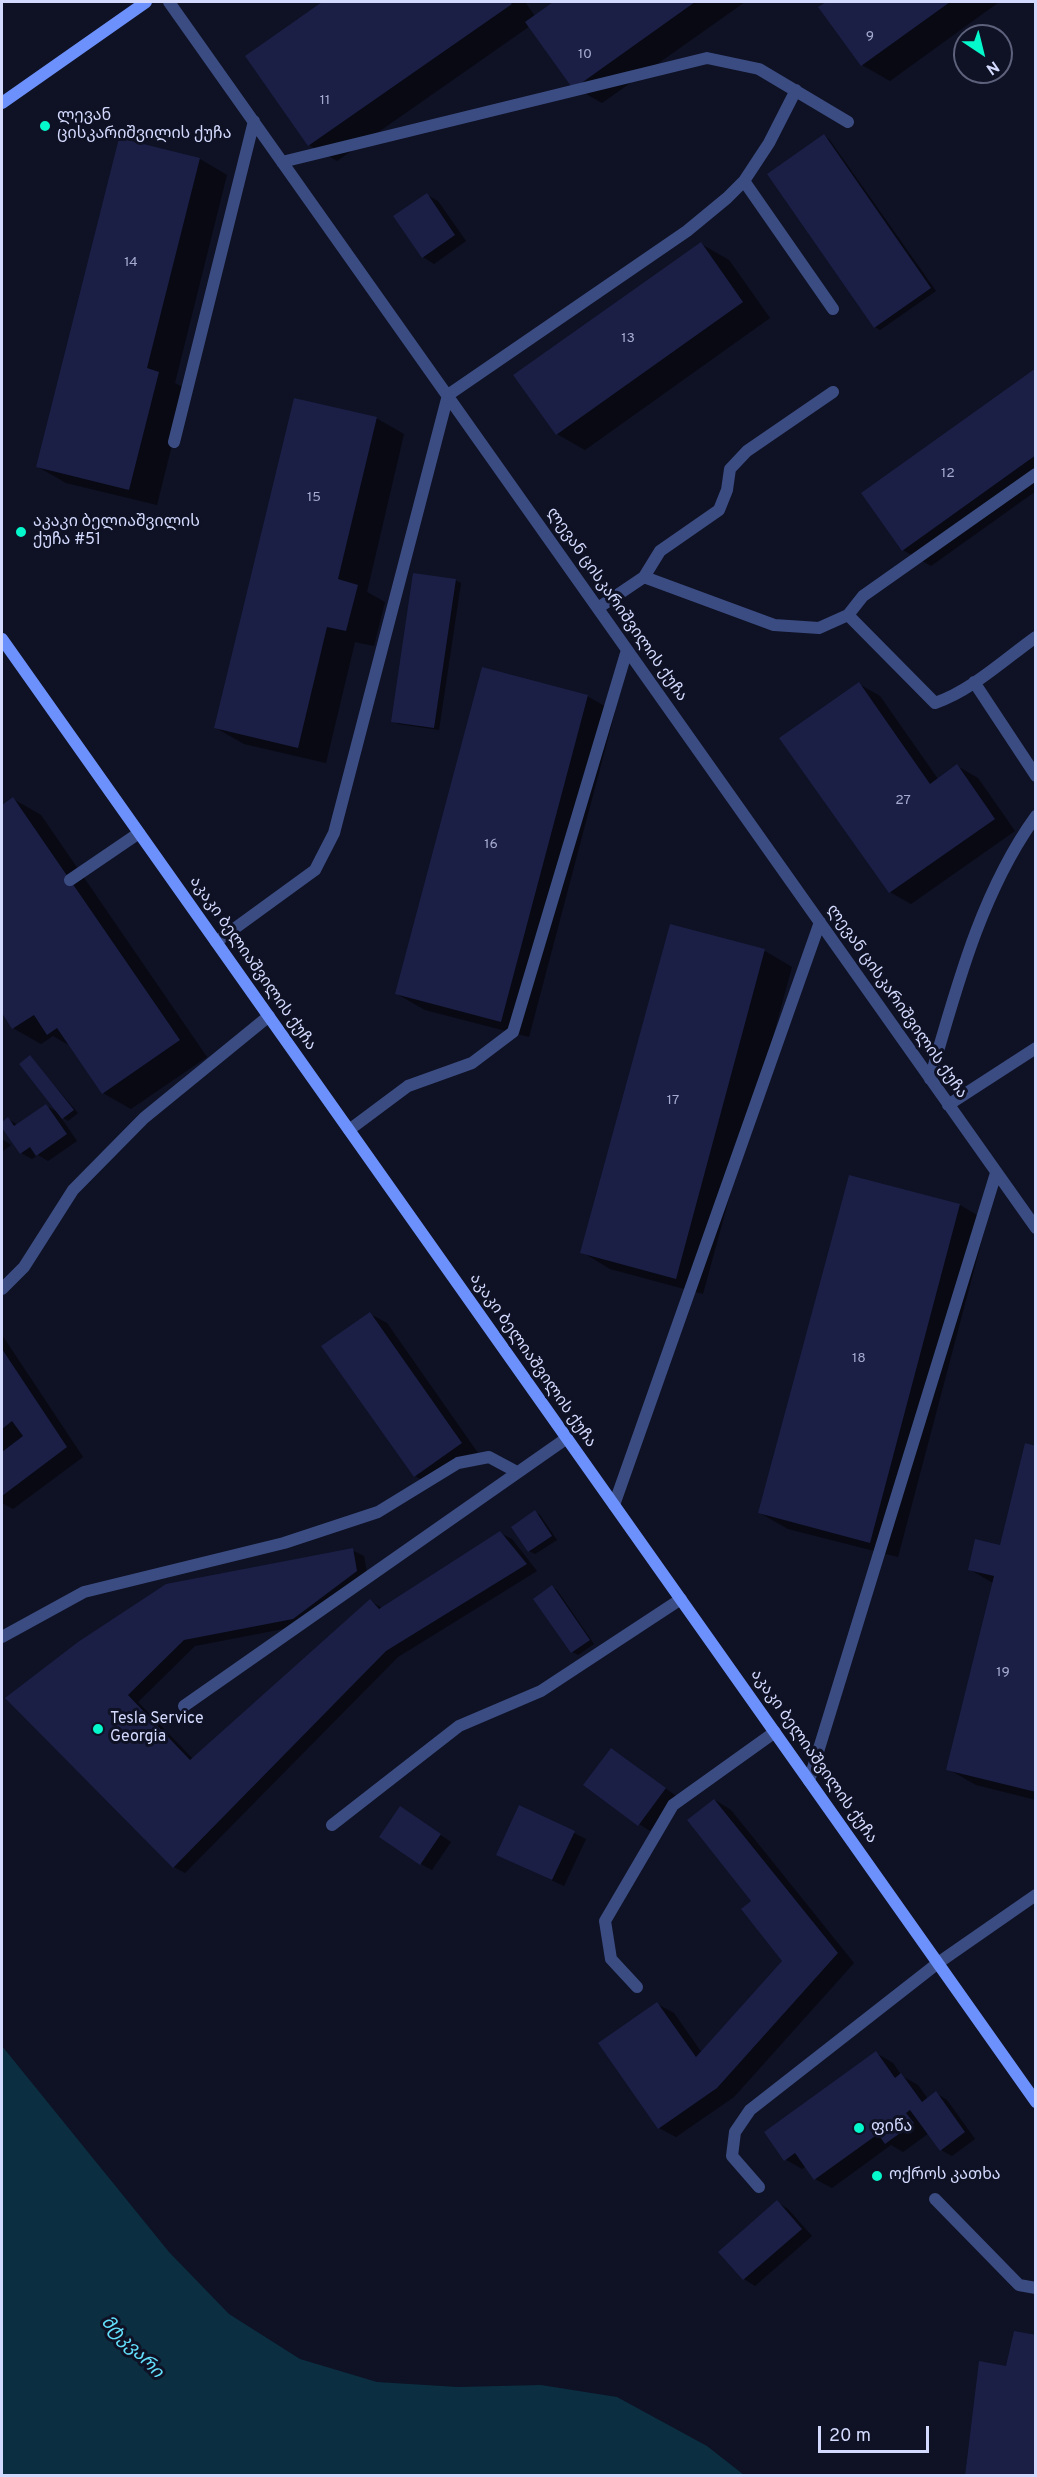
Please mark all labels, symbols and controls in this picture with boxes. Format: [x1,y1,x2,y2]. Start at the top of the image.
north arrow [953,24,1013,84]
house number: 9 [866,29,874,45]
house number: 10 [578,47,592,63]
text: N [982,56,1003,79]
house number: 11 [320,93,330,109]
place label: ლევან ცისკარიშვილის ქუჩა [57,107,231,145]
marker: ლევან ცისკარიშვილის ქუჩა [38,119,52,133]
house number: 14 [124,255,138,271]
house number: 13 [621,331,635,347]
house number: 12 [941,466,955,482]
house number: 15 [307,490,321,506]
street label: ლევან ცისკარიშვილის ქუჩა [542,504,690,706]
place label: აკაკი ბელიაშვილის ქუჩა #51 [33,513,200,551]
marker: აკაკი ბელიაშვილის ქუჩა #51 [14,525,28,539]
house number: 27 [895,793,911,809]
house number: 16 [484,837,498,853]
street label: აკაკი ბელიაშვილის ქუჩა [184,873,320,1055]
street label: ლევან ცისკარიშვილის ქუჩა [822,901,970,1103]
house number: 17 [667,1093,679,1109]
street label: აკაკი ბელიაშვილის ქუჩა [464,1270,600,1452]
house number: 18 [852,1351,866,1367]
house number: 19 [996,1665,1010,1681]
street label: აკაკი ბელიაშვილის ქუჩა [745,1666,881,1848]
place label: Tesla Service Georgia [110,1710,204,1748]
marker: Tesla Service Georgia [91,1722,105,1736]
place label: ფიწა [871,2118,912,2138]
marker: ფიწა [852,2121,866,2135]
place label: ოქროს კათხა [889,2166,1001,2186]
marker: ოქროს კათხა [870,2169,884,2183]
water label: მტკვარი [95,2312,167,2384]
scale bar [821,2414,932,2452]
text: 20 m [829,2425,871,2448]

